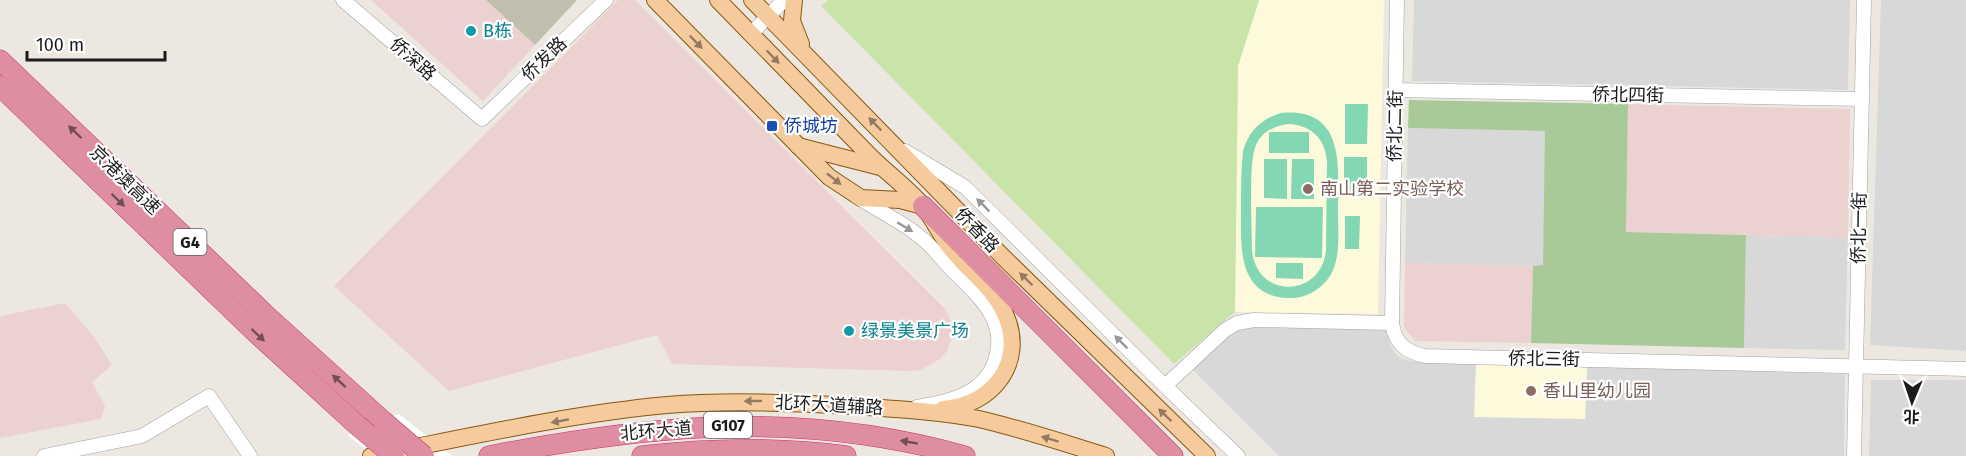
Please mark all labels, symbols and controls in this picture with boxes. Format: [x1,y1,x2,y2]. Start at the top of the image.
place label: B栋 [483,20,512,42]
scale bar [27,24,165,62]
marker: B栋 [464,24,478,38]
street label: 侨发路 [517,32,571,86]
street label: 侨深路 [385,33,441,85]
text: 100 m [36,34,84,56]
one-way arrow [688,34,702,48]
one-way arrow [766,49,780,63]
street label: 侨北四街 [1592,83,1664,107]
street label: 侨北二街 [1383,90,1407,162]
place label: 侨城坊 [784,115,838,137]
one-way arrow [868,118,882,132]
marker: 侨城坊 [765,119,779,133]
one-way arrow [69,126,83,140]
street label: 京港澳高速 [85,141,165,219]
one-way arrow [826,173,841,185]
place label: 南山第二实验学校 [1320,178,1464,200]
marker: 南山第二实验学校 [1301,182,1315,196]
one-way arrow [110,192,124,206]
street label: 侨北一街 [1847,192,1871,264]
one-way arrow [976,198,990,212]
street label: 侨香路 [950,203,1004,257]
one-way arrow [897,221,913,232]
road number: G4 [174,229,207,255]
one-way arrow [1019,272,1033,286]
place label: 绿景美景广场 [861,320,969,342]
marker: 绿景美景广场 [842,324,856,338]
one-way arrow [250,328,265,341]
one-way arrow [1114,336,1128,350]
street label: 侨北三街 [1508,347,1580,371]
north arrow [1882,372,1942,432]
one-way arrow [332,375,346,389]
place label: 香山里幼儿园 [1543,380,1651,402]
marker: 香山里幼儿园 [1524,384,1538,398]
street label: 北环大道辅路 [774,391,884,419]
one-way arrow [744,397,763,406]
text: 北 [1903,407,1920,426]
one-way arrow [1158,408,1173,422]
road number: G107 [704,412,752,438]
one-way arrow [550,417,569,426]
street label: 北环大道 [619,417,693,445]
one-way arrow [1041,434,1059,443]
one-way arrow [899,437,918,446]

